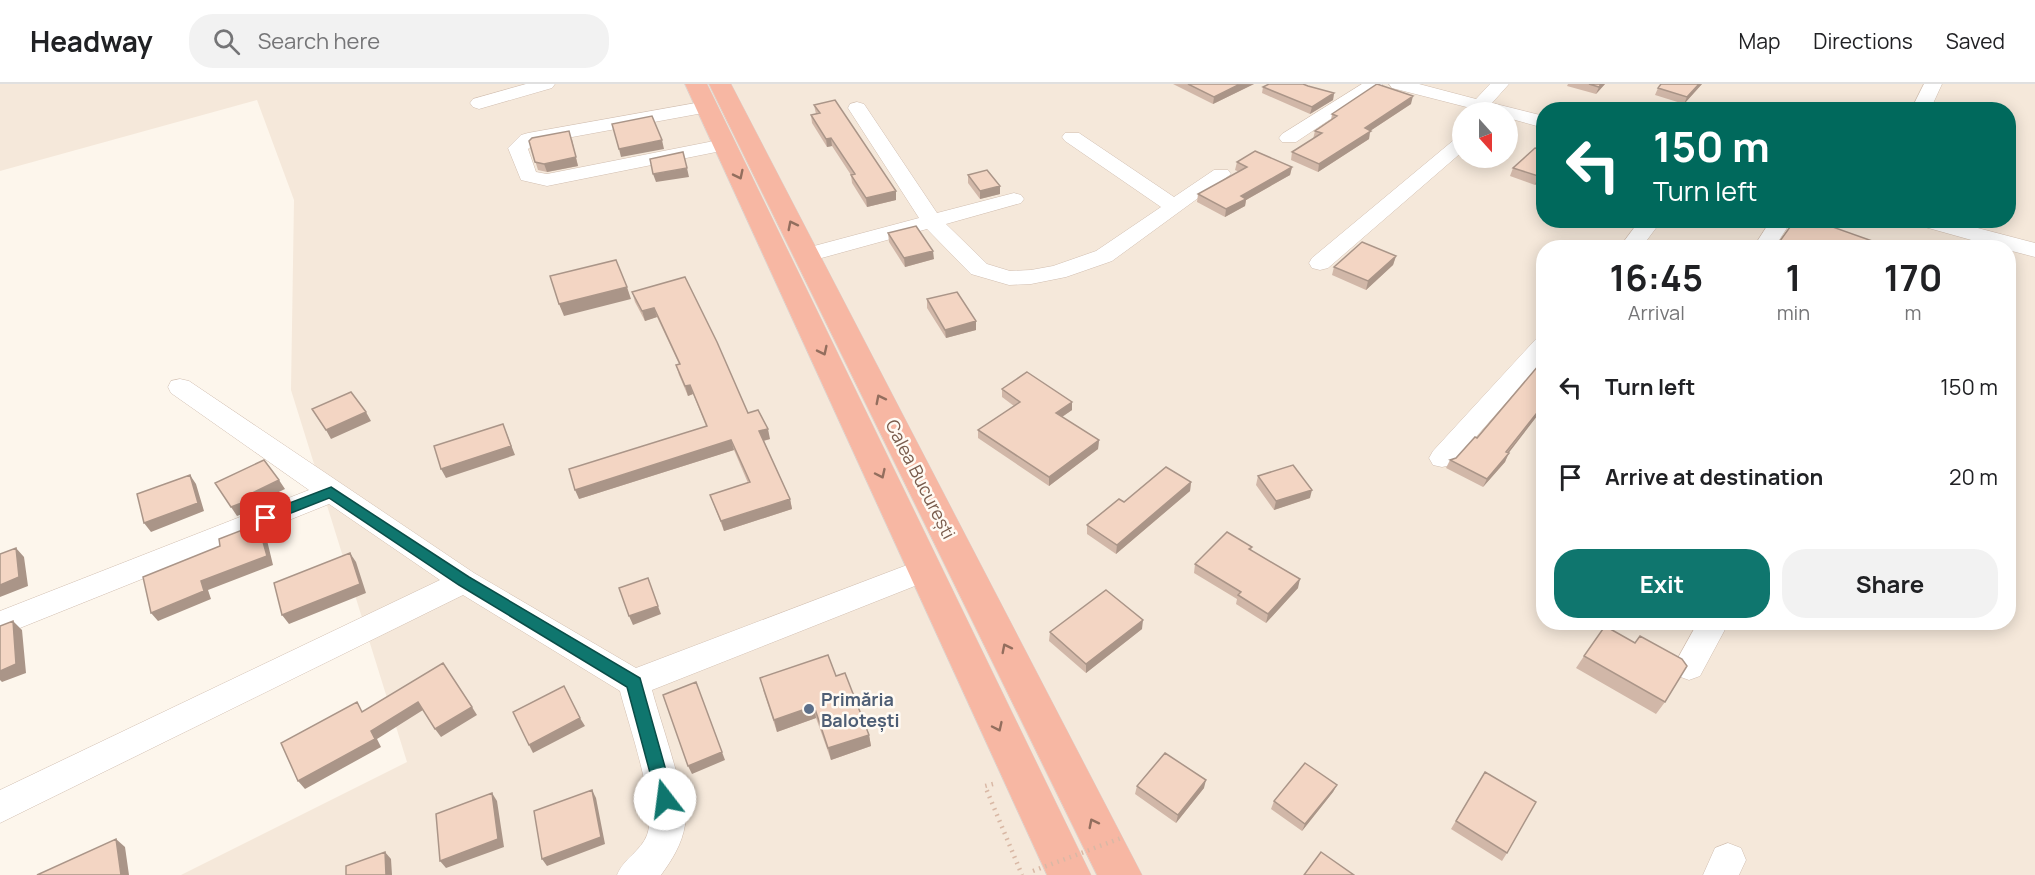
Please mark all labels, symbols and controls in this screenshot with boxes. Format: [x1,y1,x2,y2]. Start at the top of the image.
search box [189,14,609,68]
text: Headway [30,22,153,60]
icon: search [210,25,243,58]
text: Search here [258,26,380,56]
text: Map [1739,27,1780,55]
text: Directions [1813,27,1913,55]
text: Saved [1946,27,2005,55]
north arrow [1452,102,1518,168]
map controls [1452,102,1518,168]
text: 150 m [1653,117,1770,175]
icon: left [1554,126,1632,204]
one-way arrow [731,169,743,180]
text: Turn left [1653,172,1757,209]
one-way arrow [788,221,799,232]
text: 16:45 [1610,253,1703,302]
text: 1 [1786,253,1801,302]
text: 170 [1884,253,1942,302]
text: Arrival [1628,299,1685,326]
text: min [1777,299,1810,326]
text: m [1905,299,1922,326]
one-way arrow [816,344,828,355]
icon: left [1554,371,1587,404]
text: Turn left [1605,372,1695,402]
text: 150 m [1940,372,1998,402]
one-way arrow [876,395,888,406]
street label: Calea București [881,415,961,543]
icon: arrive [1554,461,1587,494]
text: Arrive at destination [1605,462,1823,492]
text: 20 m [1949,462,1998,492]
one-way arrow [874,468,886,479]
pin [240,492,291,543]
icon: arrive [249,501,282,534]
button: Exit [1554,549,1770,618]
button: Share [1782,549,1998,618]
one-way arrow [1002,644,1013,655]
place label: Primăria Balotești [821,687,900,732]
marker: Primăria Balotești [802,702,816,716]
one-way arrow [991,721,1003,732]
position arrow [633,767,697,831]
one-way arrow [1089,818,1101,829]

